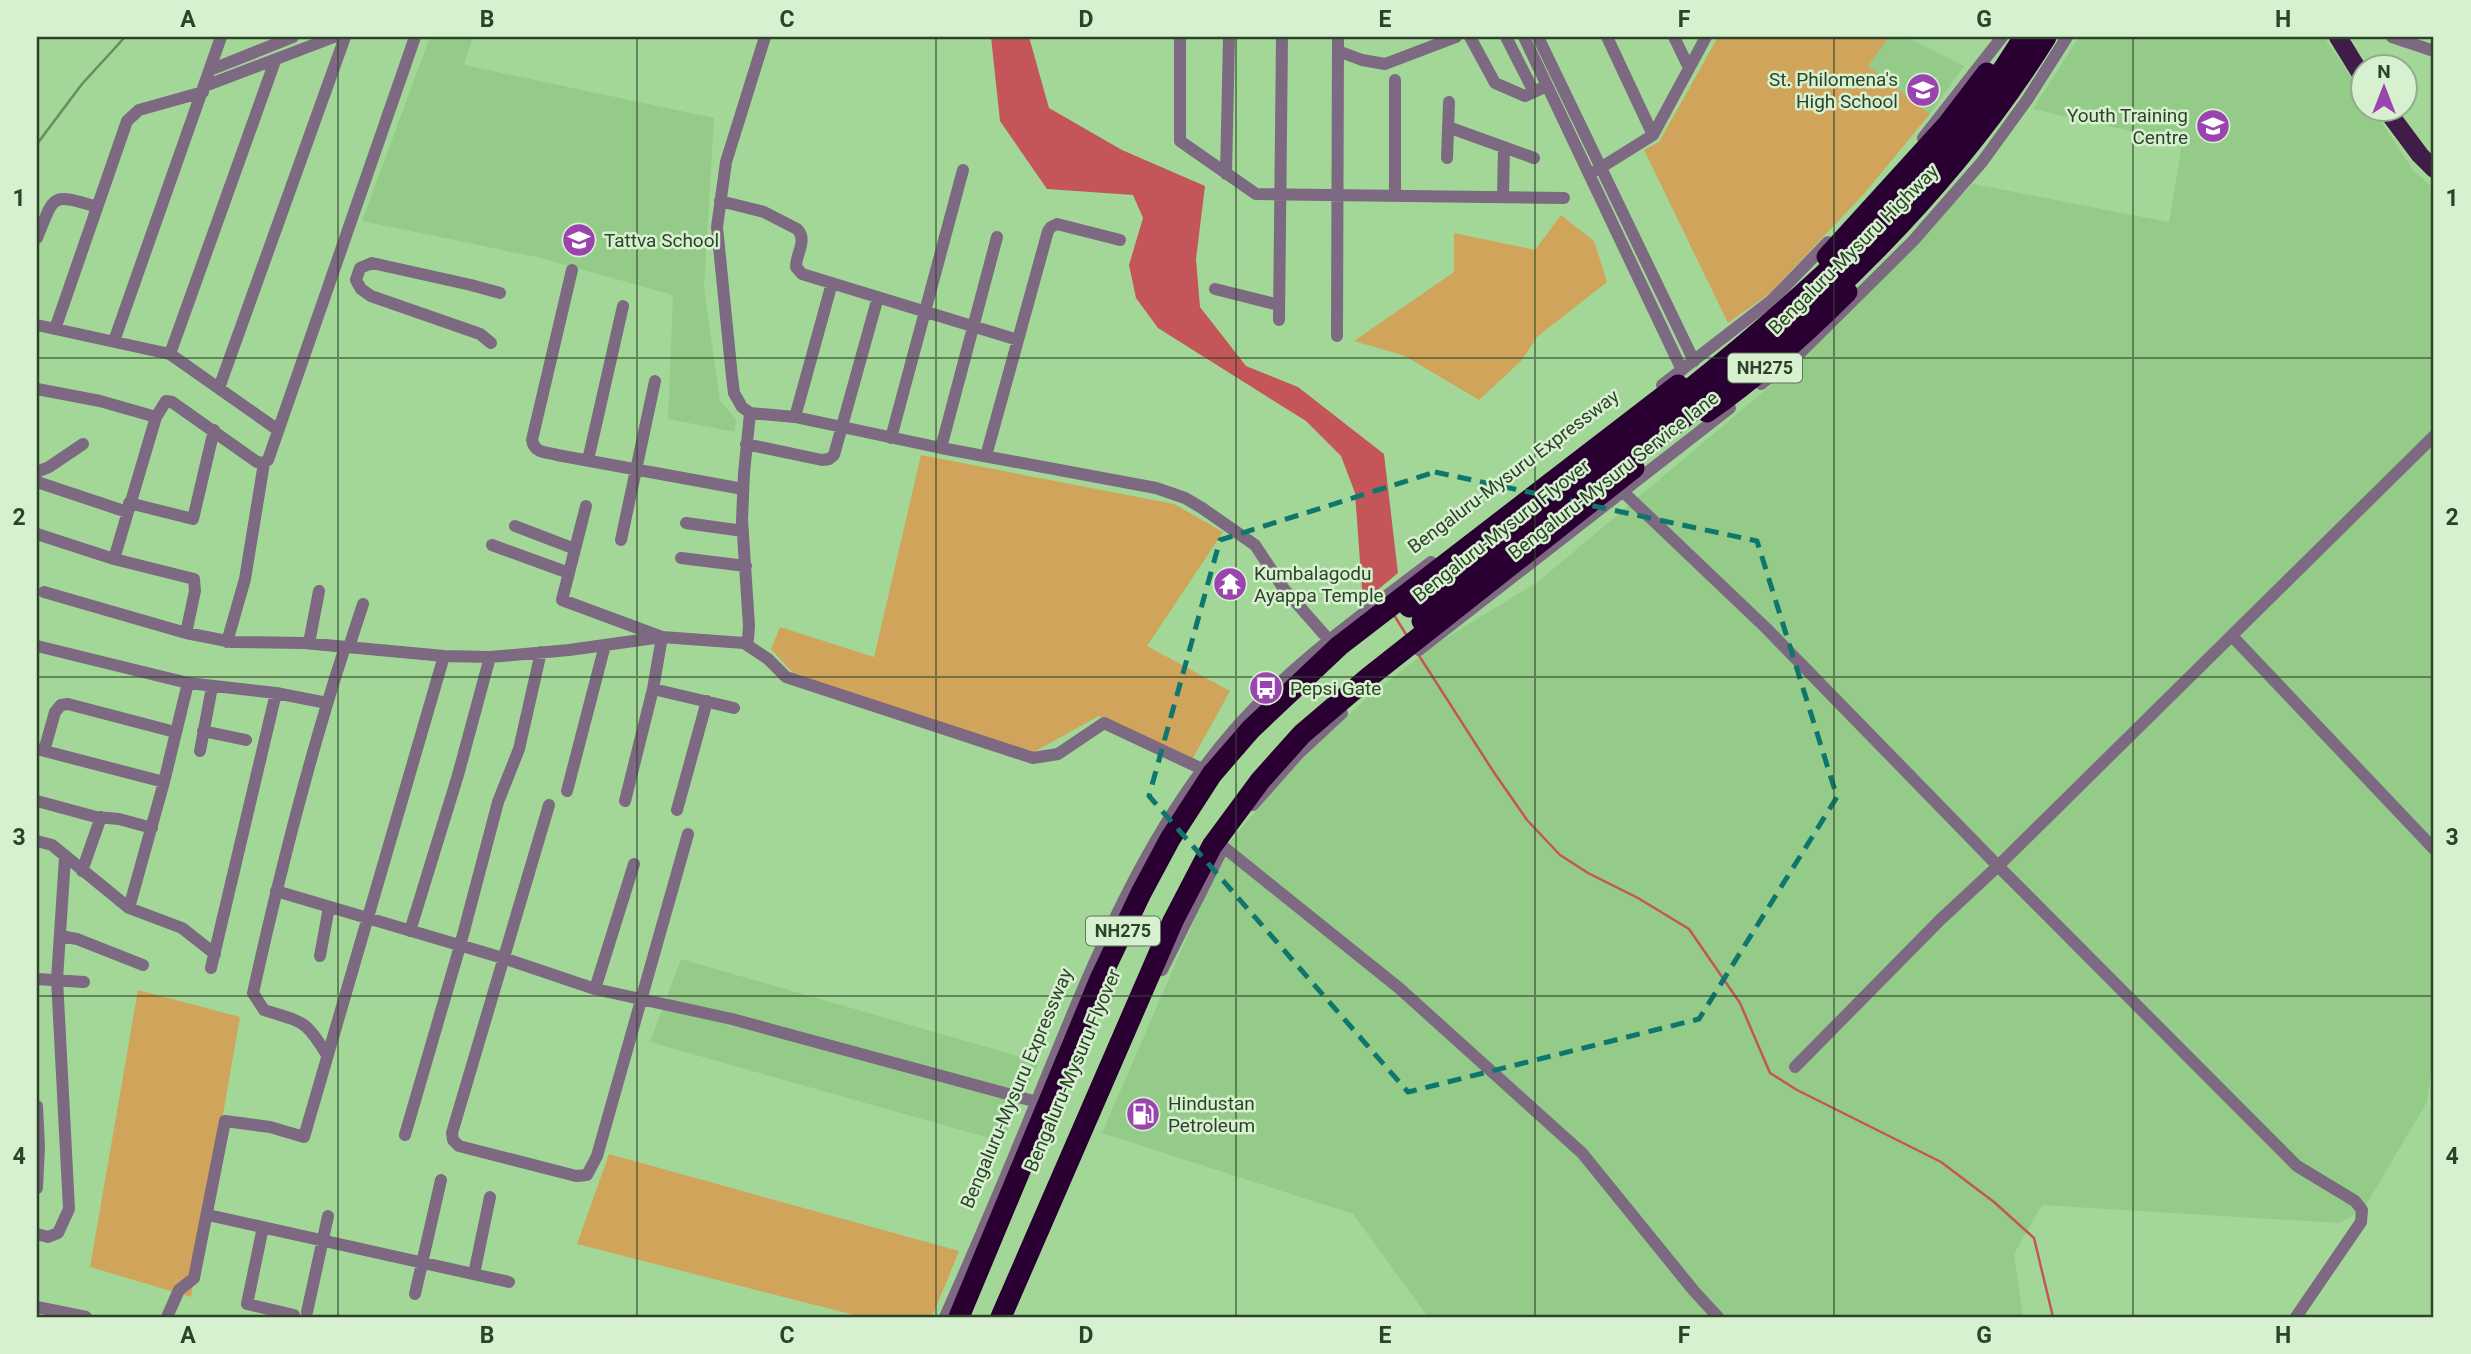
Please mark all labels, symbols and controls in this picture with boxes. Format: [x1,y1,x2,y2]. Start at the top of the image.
text: A [180,6,196,33]
text: B [480,6,494,33]
text: C [779,6,795,33]
text: D [1079,6,1093,33]
text: E [1379,6,1392,33]
text: F [1678,6,1691,33]
text: G [1976,6,1992,33]
text: H [2275,6,2291,33]
north arrow [2348,52,2418,122]
text: N [2377,60,2391,83]
place label: St. Philomena's High School [1769,68,1898,113]
school or university icon: St. Philomena's High School [1904,71,1942,109]
place label: Youth Training Centre [2067,104,2188,149]
school or university icon: Youth Training Centre [2194,107,2232,145]
street label: Bengaluru-Mysuru Highway [1764,160,1943,339]
text: 1 [12,185,26,212]
text: 1 [2445,185,2459,212]
school or university icon: Tattva School [560,221,598,259]
place label: Tattva School [604,229,719,252]
road number: NH275 [1728,354,1802,382]
street label: Bengaluru-Mysuru Expressway [1403,384,1623,558]
street label: Bengaluru-Mysuru Service lane [1504,386,1723,565]
street label: Bengaluru-Mysuru Flyover [1408,454,1595,607]
text: 2 [12,504,26,531]
text: 2 [2445,504,2459,531]
place label: Kumbalagodu Ayappa Temple [1254,562,1384,607]
temple icon: Kumbalagodu Ayappa Temple [1211,565,1249,603]
bus stop icon: Pepsi Gate [1247,669,1285,707]
place label: Pepsi Gate [1290,677,1381,700]
text: 3 [12,824,26,851]
text: 3 [2445,824,2459,851]
road number: NH275 [1086,916,1160,946]
street label: Bengaluru-Mysuru Expressway [955,965,1078,1212]
street label: Bengaluru-Mysuru Flyover [1019,965,1126,1175]
place label: Hindustan Petroleum [1168,1092,1255,1137]
fuel station icon: Hindustan Petroleum [1124,1095,1162,1133]
text: 4 [12,1143,26,1170]
text: 4 [2445,1143,2459,1170]
text: A [180,1322,196,1349]
text: B [480,1322,494,1349]
text: C [779,1322,795,1349]
text: D [1079,1322,1093,1349]
text: E [1379,1322,1392,1349]
text: F [1678,1322,1691,1349]
text: G [1976,1322,1992,1349]
text: H [2275,1322,2291,1349]

